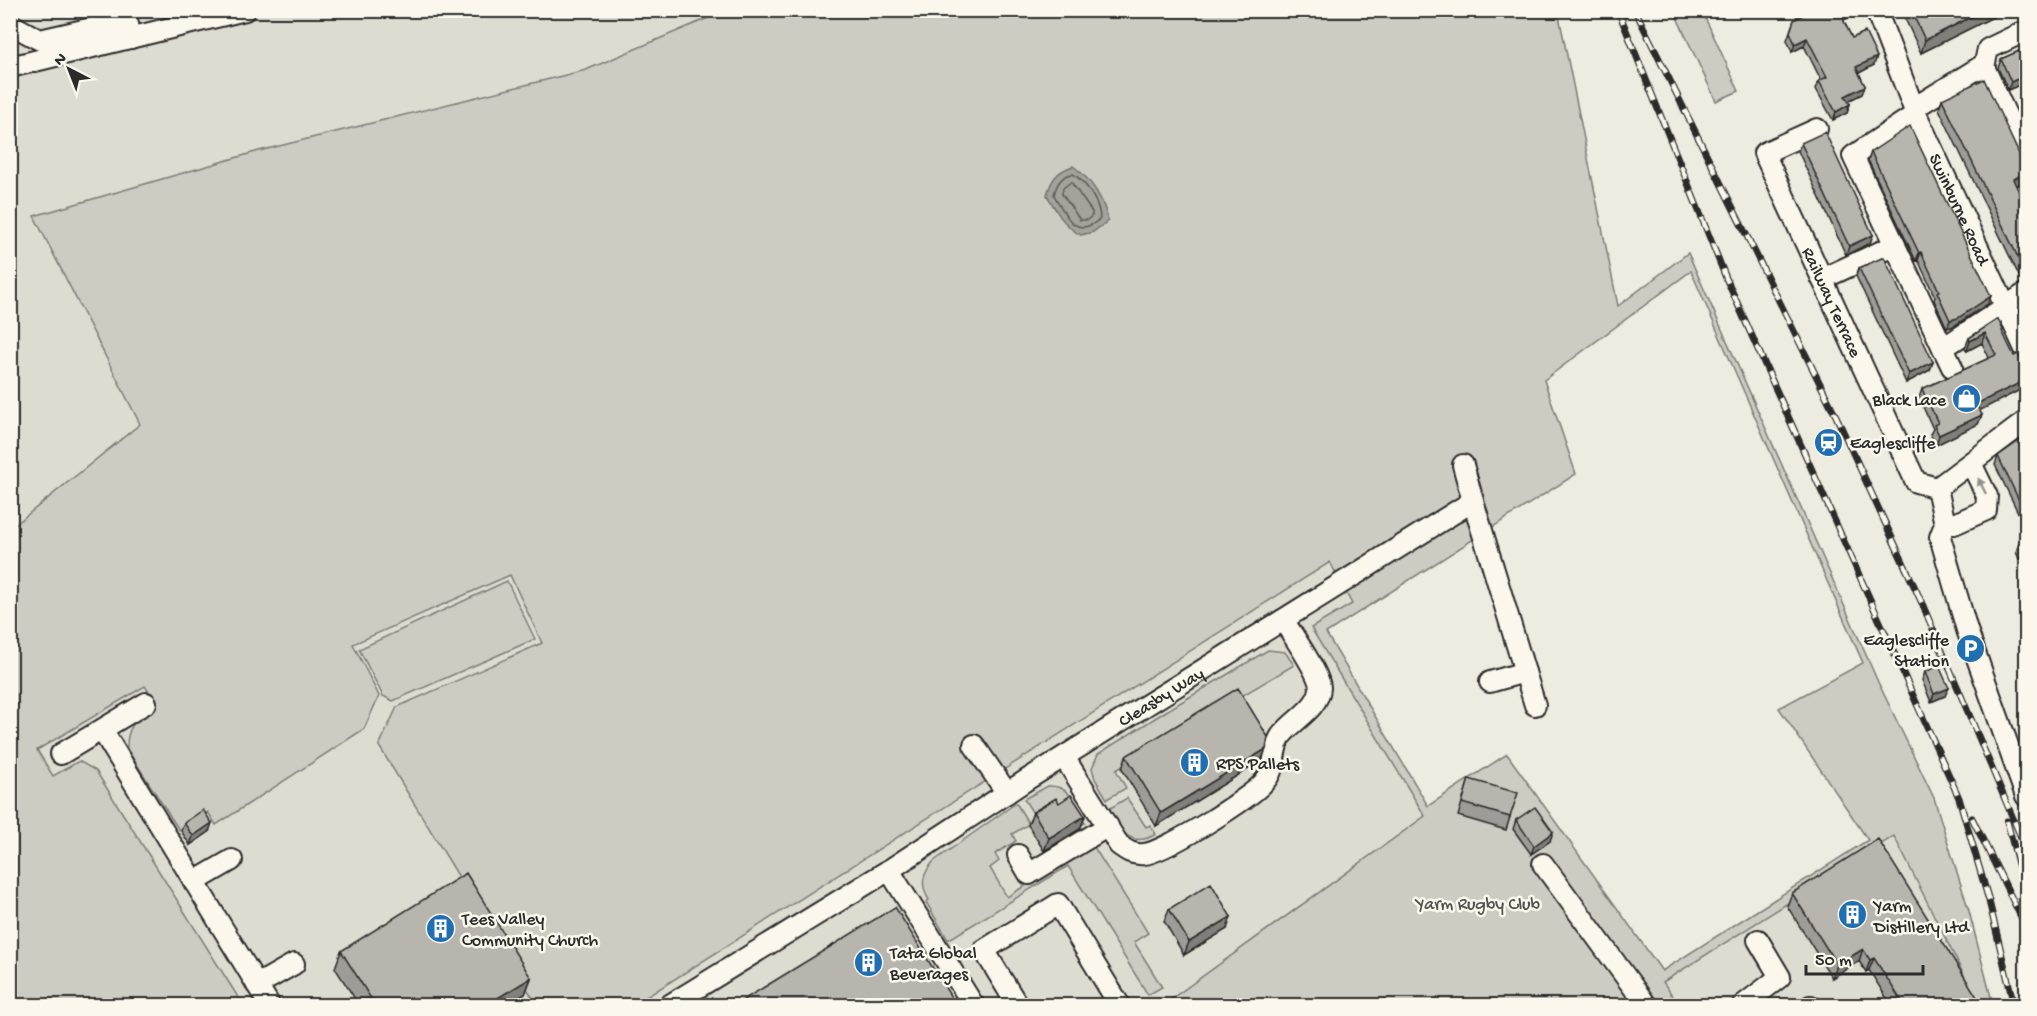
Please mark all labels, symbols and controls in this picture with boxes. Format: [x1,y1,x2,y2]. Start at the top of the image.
north arrow [39,39,99,99]
text: N [51,50,72,71]
street label: Swinburne Road [1923,151,1993,270]
street label: Railway Terrace [1796,244,1865,362]
shop icon: Black Lace [1951,383,1983,415]
place label: Black Lace [1871,391,1947,412]
station icon: Eaglescliffe [1813,426,1845,458]
place label: Eaglescliffe [1850,434,1936,455]
one-way arrow [1978,478,1987,495]
place label: Eaglescliffe Station [1863,631,1950,673]
parking icon: Eaglescliffe Station [1954,633,1986,665]
street label: Cleasby Way [1115,664,1209,733]
building icon: RPS Pallets [1179,747,1211,779]
place label: RPS Pallets [1216,755,1300,776]
park label: Yarm Rugby Club [1414,895,1541,916]
place label: Yarm Distillery Ltd [1872,897,1970,939]
building icon: Yarm Distillery Ltd [1837,899,1869,931]
place label: Tees Valley Community Church [461,910,598,952]
building icon: Tees Valley Community Church [425,912,457,944]
scale bar [1806,938,1923,976]
place label: Tata Global Beverages [889,944,977,986]
building icon: Tata Global Beverages [853,946,885,978]
text: 50 m [1815,951,1852,972]

